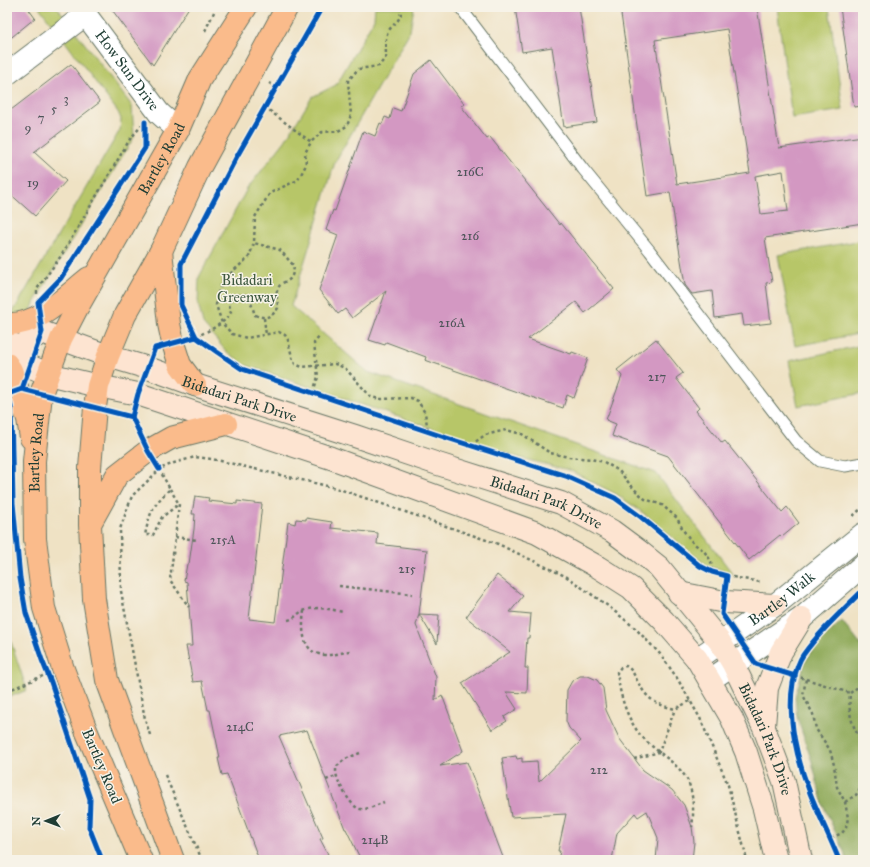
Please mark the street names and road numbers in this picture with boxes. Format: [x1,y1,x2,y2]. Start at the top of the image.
street label: How Sun Drive [91,26,163,114]
street label: Bartley Road [134,120,189,198]
street label: Bidadari Park Drive [179,372,299,426]
street label: Bartley Road [25,412,48,493]
street label: Bidadari Park Drive [488,472,605,533]
street label: Bartley Walk [745,568,818,630]
street label: Bidadari Park Drive [735,680,796,797]
street label: Bartley Road [78,726,126,807]

